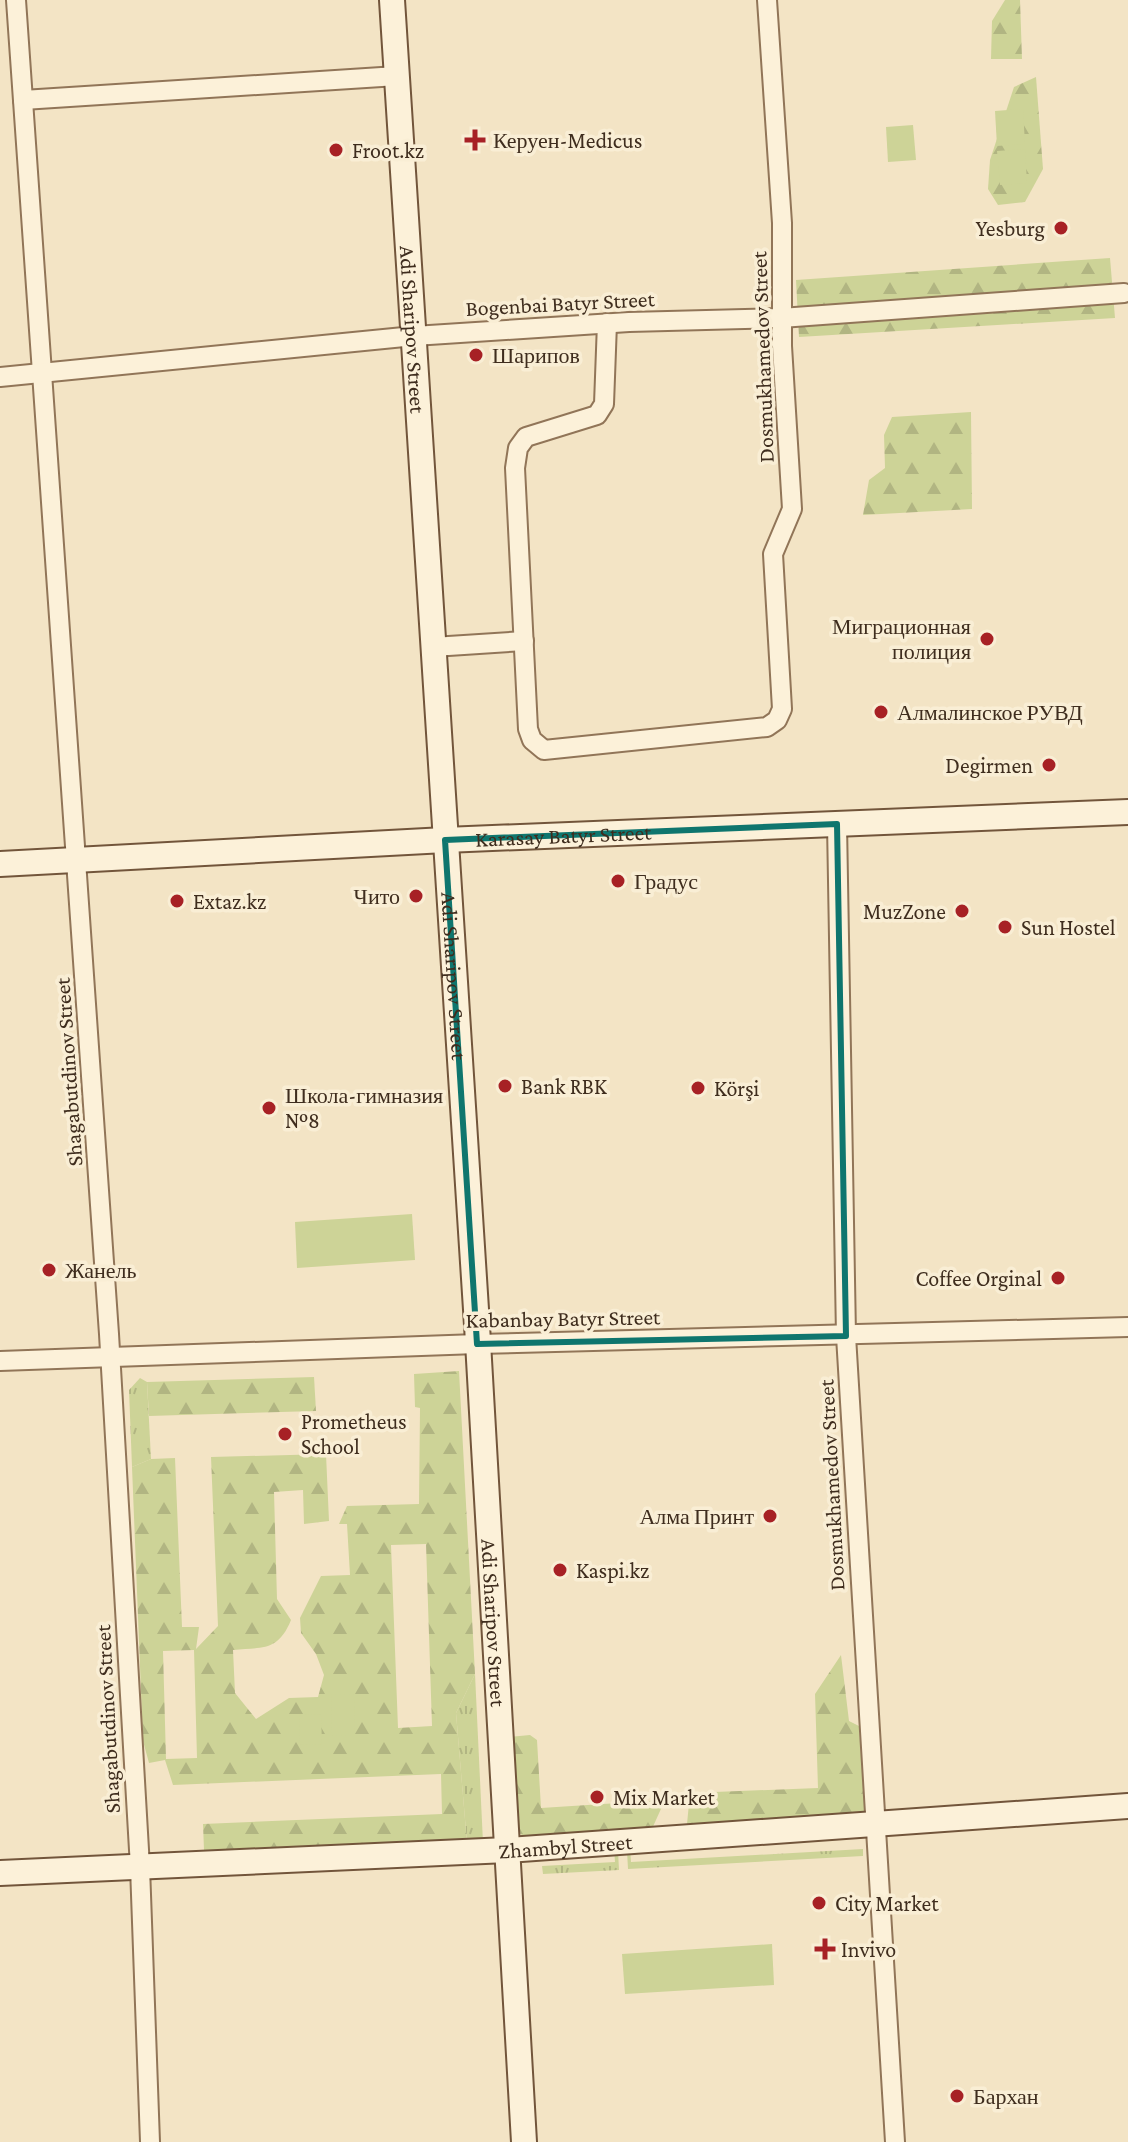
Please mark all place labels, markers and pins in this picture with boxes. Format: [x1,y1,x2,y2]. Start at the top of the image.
place label: Керуен-Medicus [493,128,642,153]
marker: Керуен-Medicus [464,129,486,151]
place label: Froot.kz [352,138,424,163]
marker: Froot.kz [327,141,345,159]
place label: Yesburg [976,216,1045,241]
marker: Yesburg [1052,219,1070,237]
place label: Шарипов [492,343,580,368]
marker: Шарипов [467,346,485,364]
place label: Миграционная полиция [832,614,971,664]
marker: Миграционная полиция [978,630,996,648]
place label: Алмалинское РУВД [897,700,1083,725]
marker: Алмалинское РУВД [872,703,890,721]
place label: Degirmen [945,753,1033,778]
marker: Degirmen [1040,756,1058,774]
place label: Градус [634,869,698,894]
marker: Градус [609,872,627,890]
place label: Чито [354,884,400,909]
marker: Чито [407,887,425,905]
place label: Extaz.kz [193,889,266,914]
marker: Extaz.kz [168,892,186,910]
place label: MuzZone [863,899,946,924]
marker: MuzZone [953,902,971,920]
place label: Sun Hostel [1021,915,1116,940]
marker: Sun Hostel [996,918,1014,936]
place label: Bank RBK [521,1074,607,1099]
place label: Körşi [714,1076,760,1101]
marker: Bank RBK [496,1077,514,1095]
marker: Körşi [689,1079,707,1097]
place label: Школа-гимназия №8 [285,1083,443,1133]
marker: Школа-гимназия №8 [260,1099,278,1117]
place label: Жанель [65,1258,136,1283]
marker: Жанель [40,1261,58,1279]
place label: Coffee Orginal [916,1266,1042,1291]
marker: Coffee Orginal [1049,1269,1067,1287]
place label: Prometheus School [301,1409,407,1459]
marker: Prometheus School [276,1425,294,1443]
place label: Алма Принт [639,1504,754,1529]
marker: Алма Принт [761,1507,779,1525]
place label: Kaspi.kz [576,1558,649,1583]
marker: Kaspi.kz [551,1561,569,1579]
place label: Mix Market [613,1785,716,1810]
marker: Mix Market [588,1788,606,1806]
place label: City Market [835,1891,939,1916]
marker: City Market [810,1894,828,1912]
place label: Invivo [841,1937,896,1962]
marker: Invivo [816,1940,834,1958]
place label: Бархан [973,2084,1039,2109]
marker: Бархан [948,2087,966,2105]

